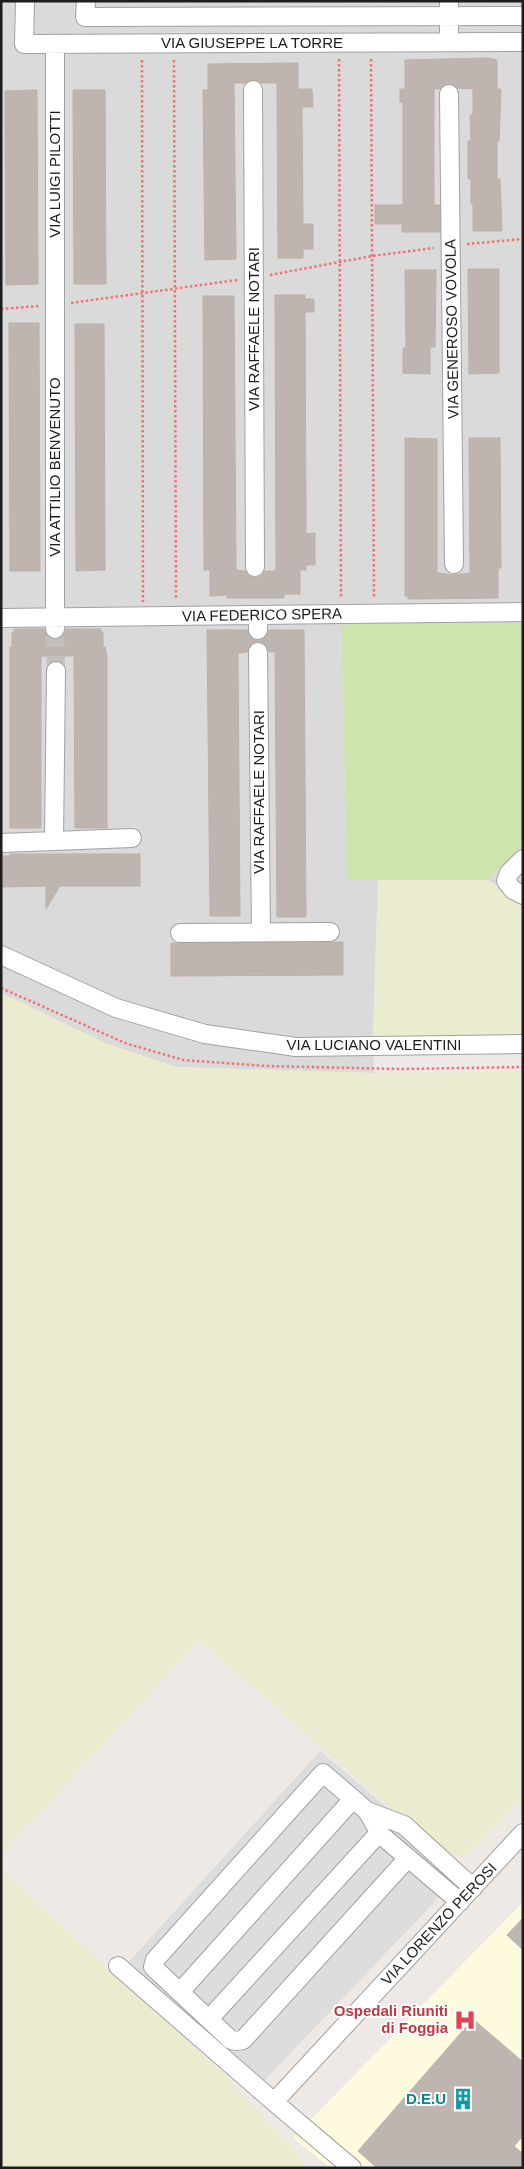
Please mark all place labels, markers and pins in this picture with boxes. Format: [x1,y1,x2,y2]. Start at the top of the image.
place label: Ospedali Riuniti di Foggia [334,2002,449,2036]
hospital icon: Ospedali Riuniti di Foggia [452,2007,478,2033]
building icon: D.E.U [450,2086,476,2112]
place label: D.E.U [406,2090,446,2107]

